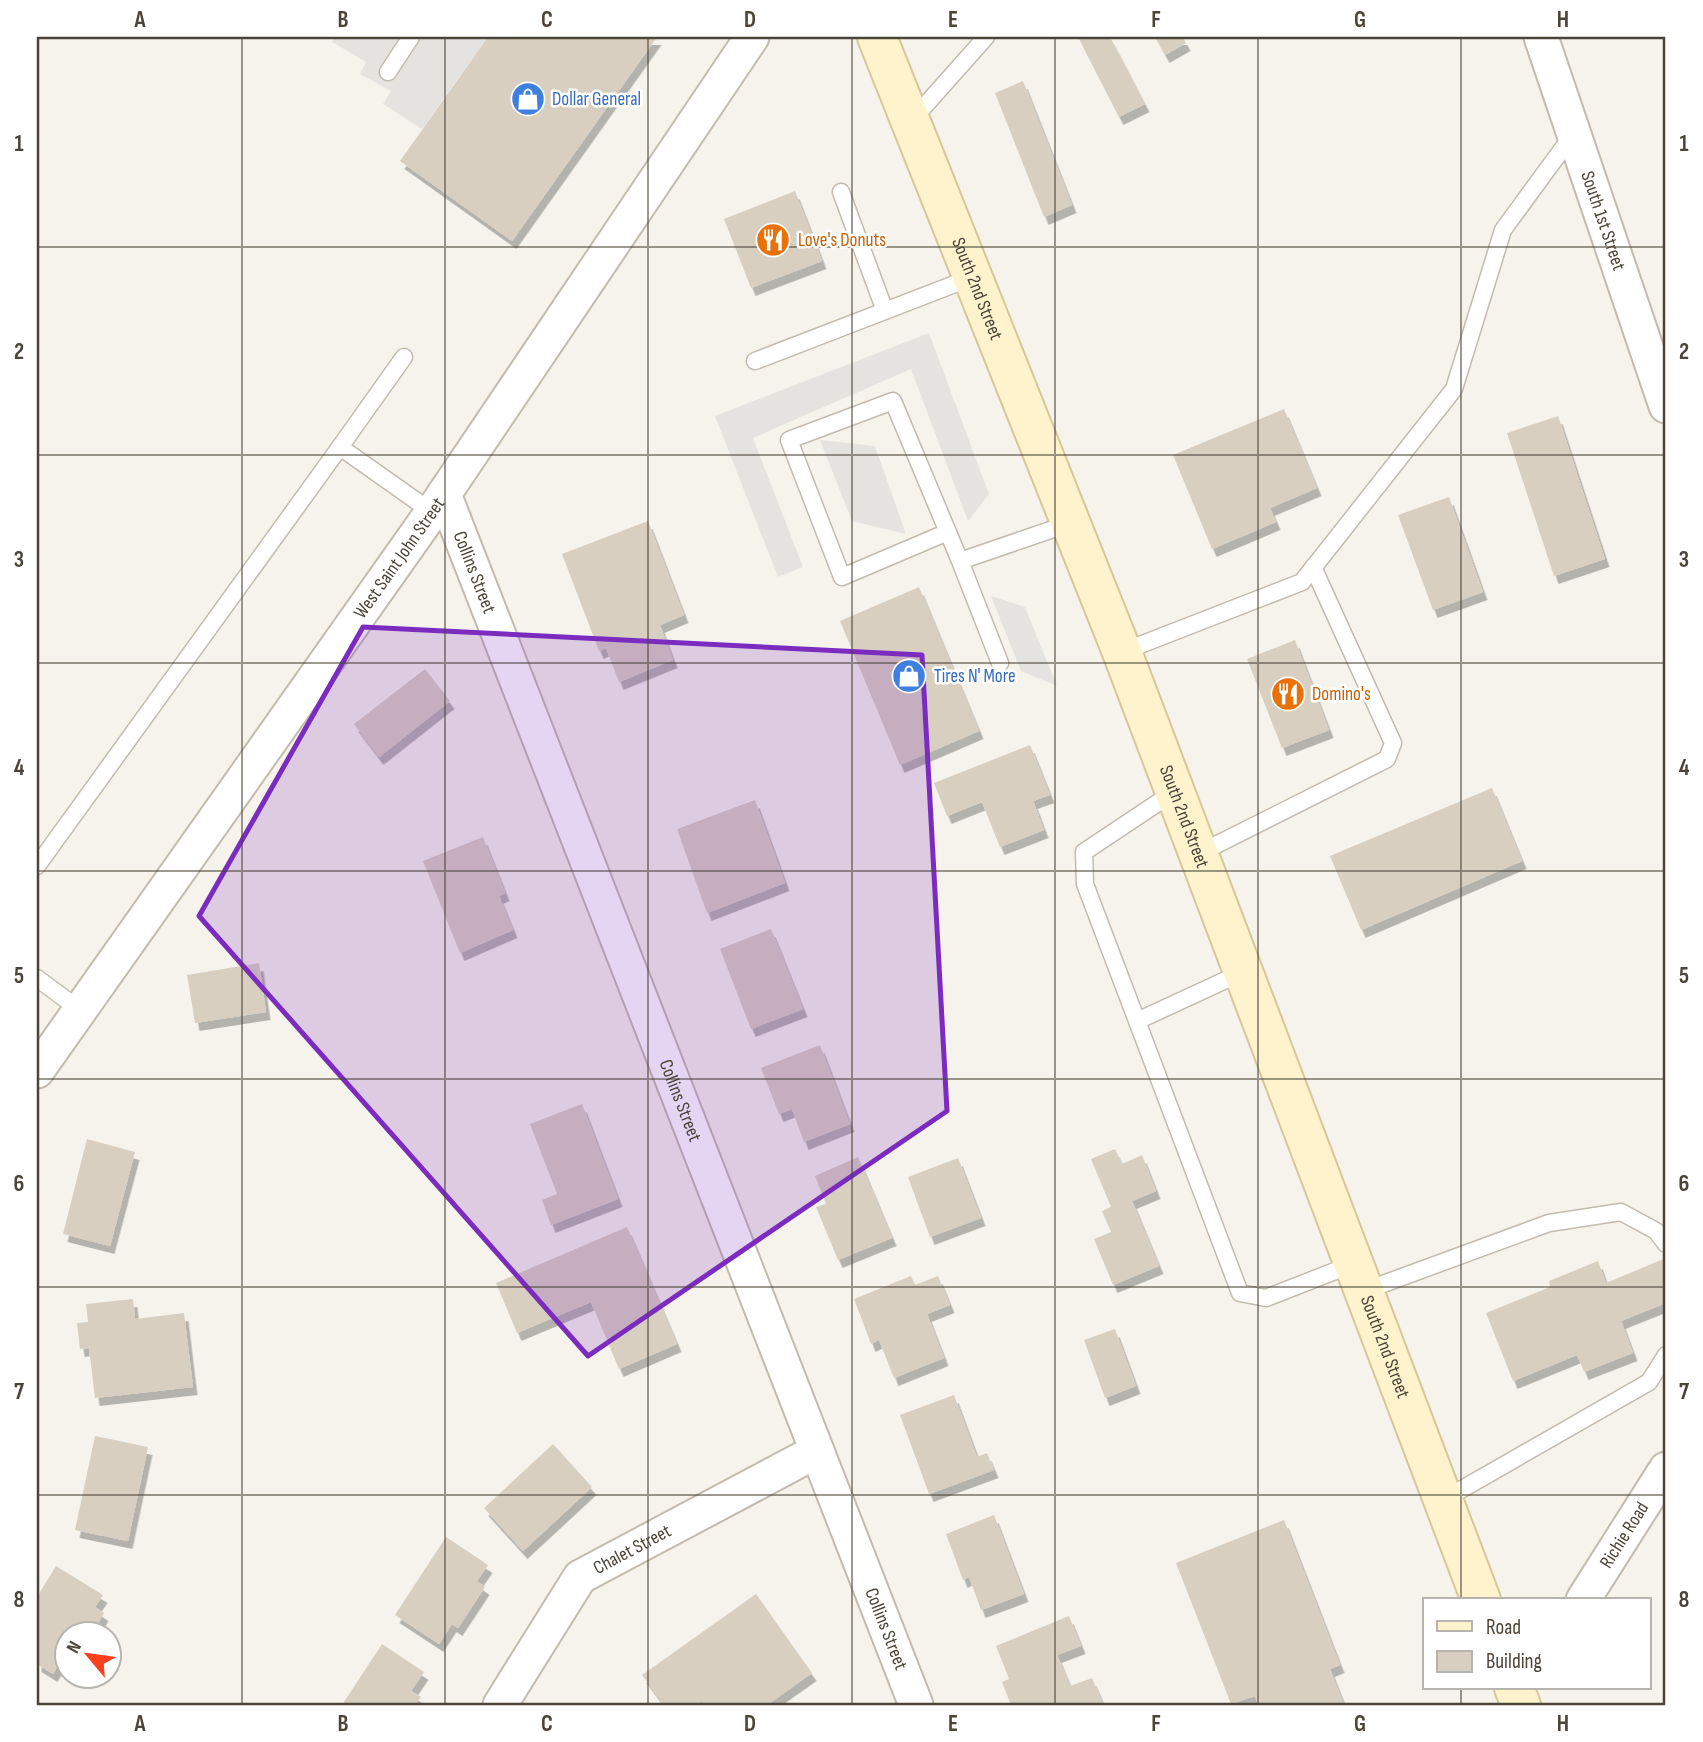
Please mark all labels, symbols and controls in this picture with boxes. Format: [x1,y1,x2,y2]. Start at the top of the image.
text: A [134,6,147,34]
text: B [338,6,349,34]
text: C [541,6,553,34]
text: D [744,6,756,34]
text: E [948,6,958,34]
text: F [1151,6,1161,34]
text: G [1354,6,1366,34]
text: H [1557,6,1569,34]
shop icon: Dollar General [509,80,547,118]
place label: Dollar General [552,88,641,111]
text: 1 [14,130,24,158]
text: 1 [1679,130,1689,158]
street label: South 1st Street [1576,168,1631,274]
restaurant icon: Love's Donuts [754,221,792,259]
place label: Love's Donuts [798,229,886,252]
street label: South 2nd Street [947,234,1008,343]
text: 2 [14,338,24,366]
text: 2 [1679,338,1689,366]
street label: West Saint John Street [349,493,450,623]
street label: Collins Street [448,528,501,617]
text: 3 [14,546,24,574]
text: 3 [1679,546,1689,574]
shop icon: Tires N' More [890,657,928,695]
place label: Tires N' More [934,665,1016,688]
restaurant icon: Domino's [1269,675,1307,713]
place label: Domino's [1312,683,1371,706]
text: 4 [14,754,25,782]
text: 4 [1679,754,1690,782]
street label: South 2nd Street [1154,762,1214,871]
text: 5 [14,962,24,990]
text: 5 [1679,962,1689,990]
street label: Collins Street [654,1056,707,1145]
text: 6 [14,1170,24,1198]
text: 6 [1679,1170,1689,1198]
street label: South 2nd Street [1355,1292,1415,1402]
text: 7 [14,1378,24,1406]
text: 7 [1679,1378,1689,1406]
street label: Richie Road [1595,1498,1654,1572]
street label: Chalet Street [589,1519,675,1579]
street label: Collins Street [860,1585,913,1673]
text: 8 [14,1586,25,1614]
text: 8 [1679,1586,1690,1614]
legend [1423,1598,1650,1690]
text: Road [1486,1615,1521,1640]
north arrow [52,1620,122,1690]
text: N [62,1637,87,1658]
text: Building [1486,1649,1542,1674]
text: A [134,1710,147,1738]
text: B [338,1710,349,1738]
text: C [541,1710,553,1738]
text: D [744,1710,756,1738]
text: E [948,1710,958,1738]
text: F [1151,1710,1161,1738]
text: G [1354,1710,1366,1738]
text: H [1557,1710,1569,1738]

